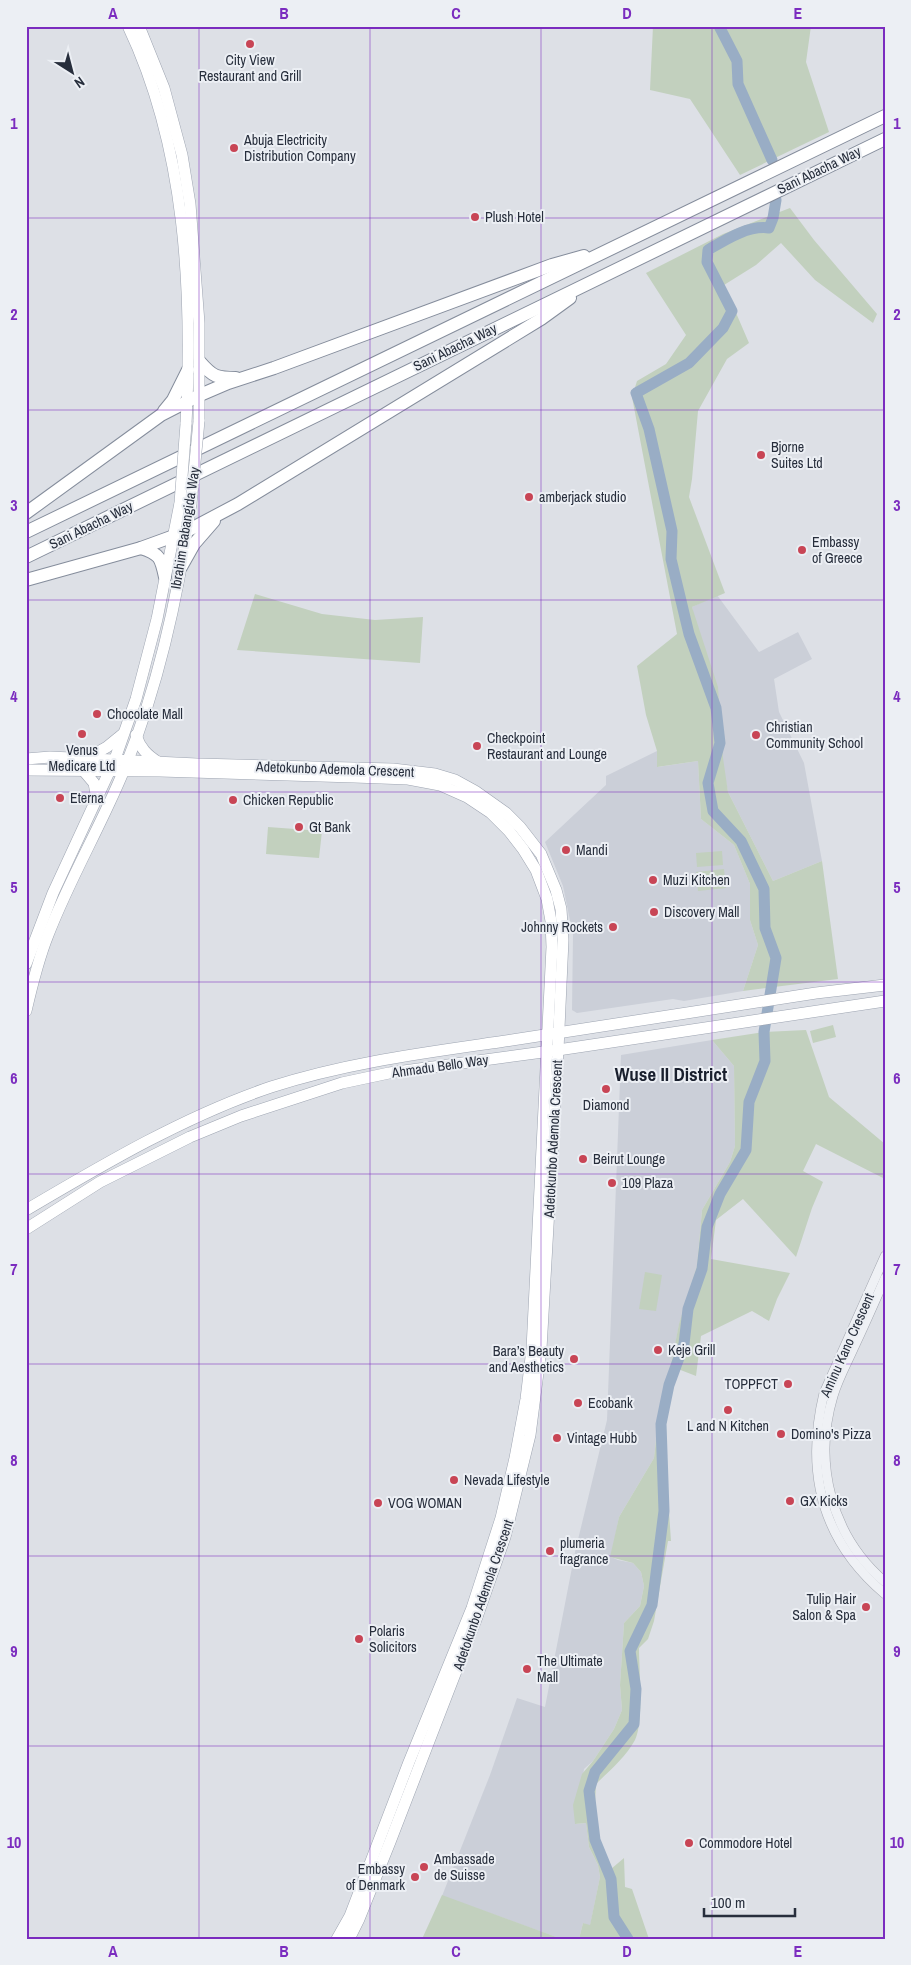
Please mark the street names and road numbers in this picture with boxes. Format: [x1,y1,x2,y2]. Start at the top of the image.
street label: Sani Abacha Way [774,142,864,198]
street label: Sani Abacha Way [410,319,500,375]
street label: Ibrahim Babangida Way [166,465,204,590]
street label: Sani Abacha Way [46,497,136,553]
street label: Adetokunbo Ademola Crescent [255,757,414,781]
street label: Ahmadu Bello Way [390,1050,490,1082]
street label: Adetokunbo Ademola Crescent [540,1059,566,1220]
street label: Aminu Kano Crescent [816,1290,878,1401]
street label: Adetokunbo Ademola Crescent [448,1517,517,1674]

